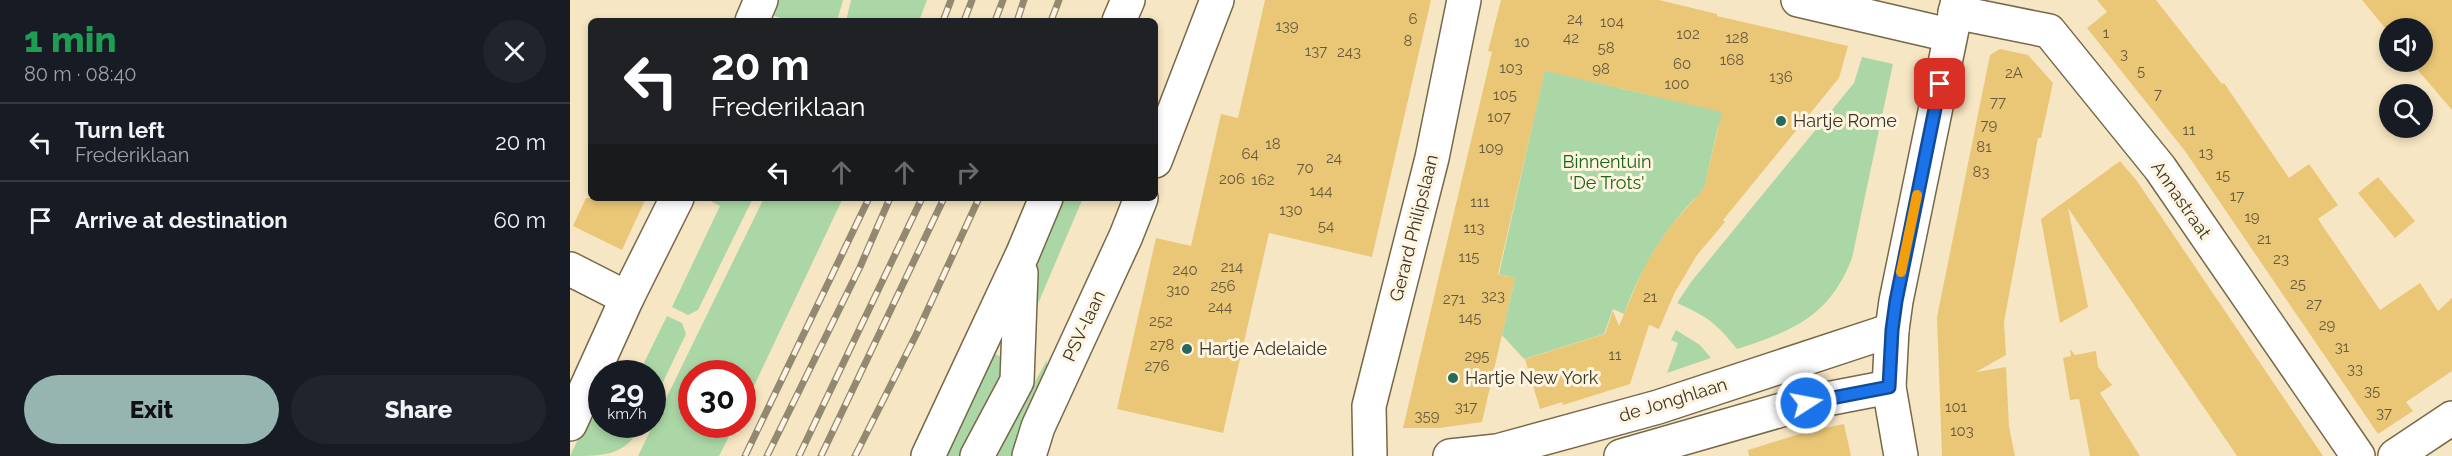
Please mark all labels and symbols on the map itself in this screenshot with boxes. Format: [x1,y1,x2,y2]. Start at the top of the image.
house number: 6 [1408,10,1418,28]
house number: 24 [1567,10,1583,28]
house number: 104 [1600,13,1624,31]
house number: 139 [1275,17,1299,35]
house number: 1 [2103,24,2110,42]
house number: 102 [1676,25,1700,43]
house number: 42 [1563,29,1579,47]
house number: 128 [1725,29,1749,47]
house number: 8 [1404,32,1413,50]
house number: 10 [1514,33,1530,51]
house number: 58 [1597,39,1615,57]
house number: 137 [1305,42,1327,60]
house number: 243 [1337,43,1361,61]
house number: 3 [2120,45,2128,63]
house number: 168 [1720,51,1744,69]
house number: 60 [1673,55,1691,73]
pin [1914,58,1965,109]
house number: 103 [1499,59,1523,77]
house number: 98 [1592,60,1610,78]
house number: 5 [2137,62,2145,80]
house number: 2A [2005,64,2023,82]
house number: 136 [1769,68,1793,86]
house number: 100 [1665,75,1689,93]
house number: 7 [2154,85,2162,103]
house number: 105 [1493,86,1517,104]
house number: 77 [1990,93,2006,111]
house number: 107 [1487,108,1511,126]
place label: Hartje Rome [1793,110,1897,131]
marker: Hartje Rome [1774,114,1788,128]
house number: 79 [1981,116,1998,134]
house number: 11 [2183,121,2196,139]
house number: 18 [1265,135,1281,153]
house number: 81 [1976,138,1992,156]
house number: 109 [1479,139,1503,157]
house number: 13 [2199,144,2213,162]
house number: 64 [1241,145,1259,163]
house number: 24 [1326,149,1342,167]
park label: Binnentuin 'De Trots' [1562,151,1652,193]
street label: Gerard Philipslaan [1385,152,1442,304]
street label: Annastraat [2147,157,2216,242]
house number: 70 [1296,159,1314,177]
house number: 83 [1973,163,1989,181]
house number: 15 [2216,166,2230,184]
house number: 206 [1219,170,1245,188]
house number: 162 [1251,171,1275,189]
house number: 144 [1310,182,1332,200]
house number: 17 [2230,187,2244,205]
house number: 111 [1470,193,1490,211]
house number: 130 [1279,201,1303,219]
house number: 19 [2244,208,2260,226]
house number: 54 [1318,217,1334,235]
house number: 113 [1464,219,1484,237]
house number: 21 [2257,230,2272,248]
house number: 115 [1458,248,1480,266]
house number: 23 [2273,250,2289,268]
house number: 214 [1221,258,1243,276]
house number: 240 [1172,261,1198,279]
house number: 25 [2290,275,2306,293]
house number: 256 [1210,277,1236,295]
house number: 310 [1166,281,1190,299]
street label: PSV-laan [1058,287,1109,365]
house number: 323 [1481,287,1505,305]
house number: 21 [1643,288,1658,306]
house number: 271 [1443,290,1466,308]
house number: 27 [2306,295,2322,313]
house number: 244 [1208,298,1232,316]
house number: 145 [1459,309,1481,327]
house number: 252 [1149,312,1173,330]
house number: 29 [2319,316,2336,334]
house number: 278 [1150,336,1174,354]
place label: Hartje Adelaide [1199,338,1327,359]
house number: 31 [2335,338,2350,356]
marker: Hartje Adelaide [1180,342,1194,356]
house number: 11 [1609,346,1622,364]
house number: 295 [1465,347,1489,365]
house number: 276 [1145,357,1169,375]
speed limit sign: 30 [678,360,756,438]
house number: 33 [2347,360,2363,378]
place label: Hartje New York [1465,367,1599,388]
marker: Hartje New York [1446,371,1460,385]
position arrow [1774,371,1838,435]
street label: de Jonghlaan [1616,373,1730,426]
house number: 35 [2364,382,2380,400]
house number: 317 [1455,398,1477,416]
house number: 101 [1945,398,1968,416]
house number: 37 [2376,404,2392,422]
house number: 359 [1415,407,1440,425]
house number: 103 [1950,422,1974,440]

